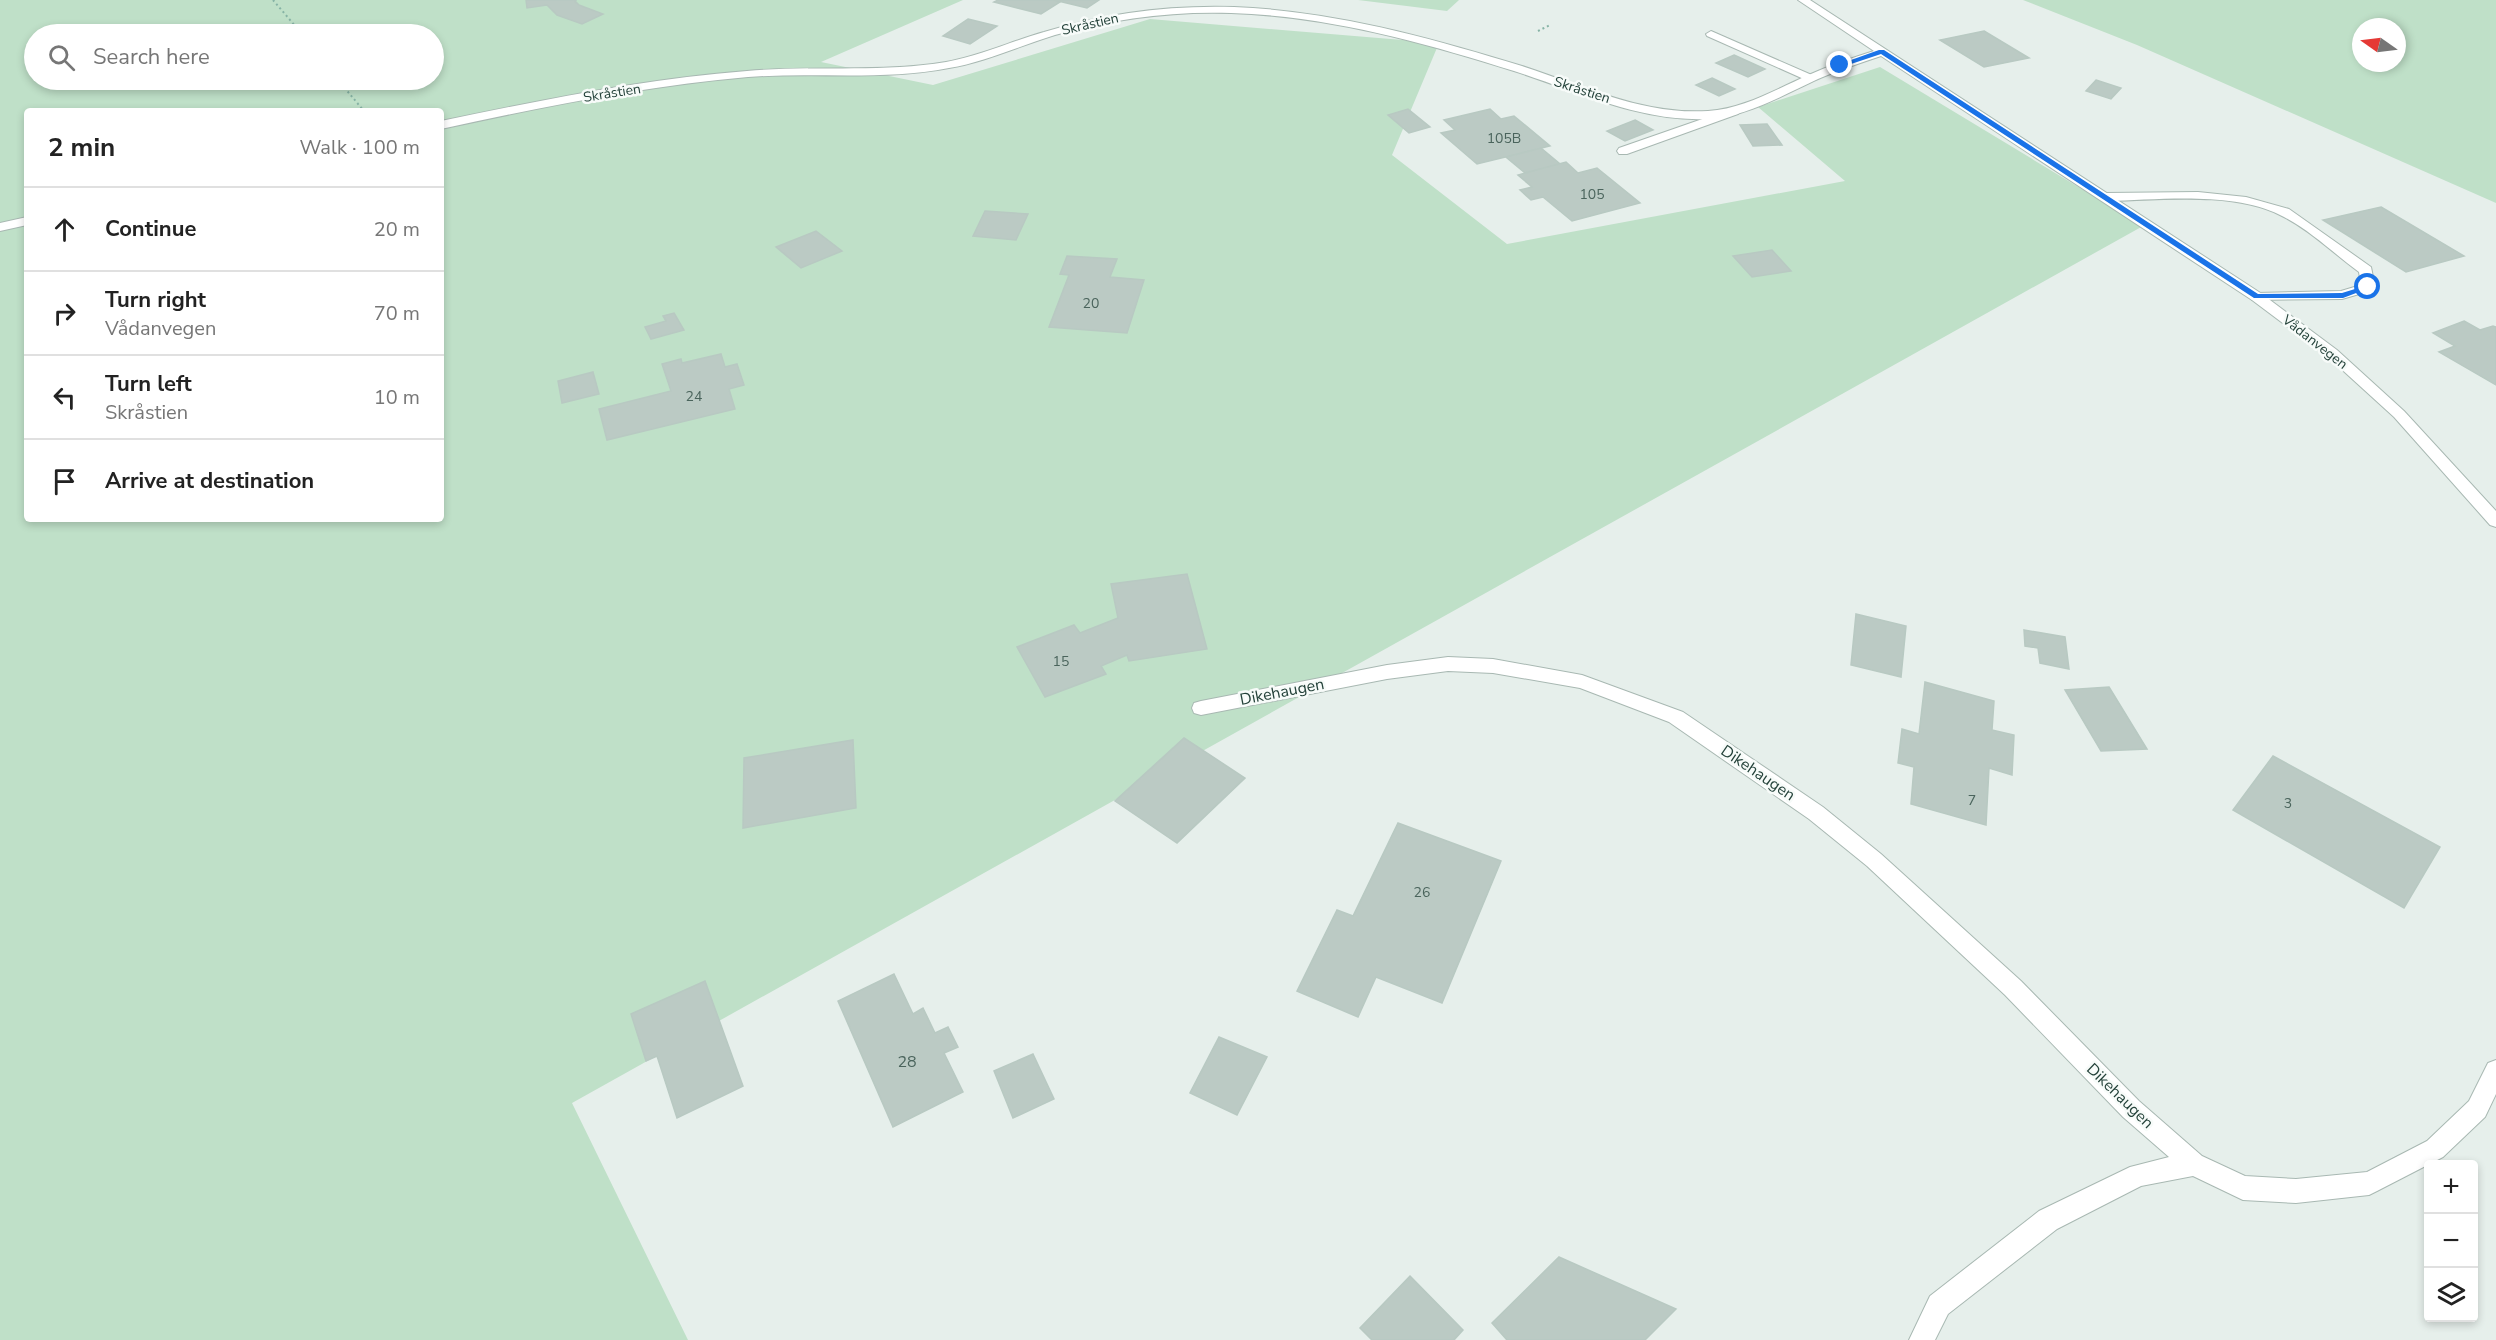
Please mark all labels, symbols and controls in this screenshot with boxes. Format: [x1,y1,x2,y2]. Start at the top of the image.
street label: Skråstien [1060,8,1120,40]
north arrow [2352,18,2406,72]
search box [24,24,444,90]
icon: search [45,41,78,74]
text: Search here [93,42,210,72]
route end [1826,51,1852,77]
street label: Skråstien [1551,72,1613,108]
street label: Skråstien [582,79,642,107]
house number: 105B [1487,129,1521,148]
text: 2 min [48,130,115,165]
text: Walk · 100 m [300,134,420,161]
house number: 105 [1579,185,1605,204]
icon: ahead [48,213,81,246]
text: Continue [105,214,196,244]
text: 20 m [374,216,420,243]
route start [2354,273,2380,299]
text: Turn right [105,285,206,315]
house number: 20 [1083,294,1099,313]
icon: right [48,297,81,330]
text: 70 m [374,300,420,327]
street label: Vådanvegen [2278,310,2352,373]
text: Vådanvegen [105,315,216,342]
text: Turn left [105,369,192,399]
icon: left [48,381,81,414]
text: 10 m [374,384,420,411]
house number: 24 [686,387,702,406]
text: Skråstien [105,399,188,426]
icon: arrive [48,465,81,498]
text: Arrive at destination [105,466,314,496]
house number: 15 [1053,652,1069,671]
street label: Dikehaugen [1238,673,1326,711]
street label: Dikehaugen [1716,740,1800,806]
house number: 7 [1968,791,1976,810]
house number: 3 [2284,794,2292,813]
house number: 26 [1414,883,1430,902]
house number: 28 [897,1051,917,1073]
street label: Dikehaugen [2082,1058,2158,1134]
map controls [2424,1160,2478,1322]
button: + [2424,1160,2478,1214]
button: − [2424,1214,2478,1268]
button: layers [2424,1268,2478,1322]

